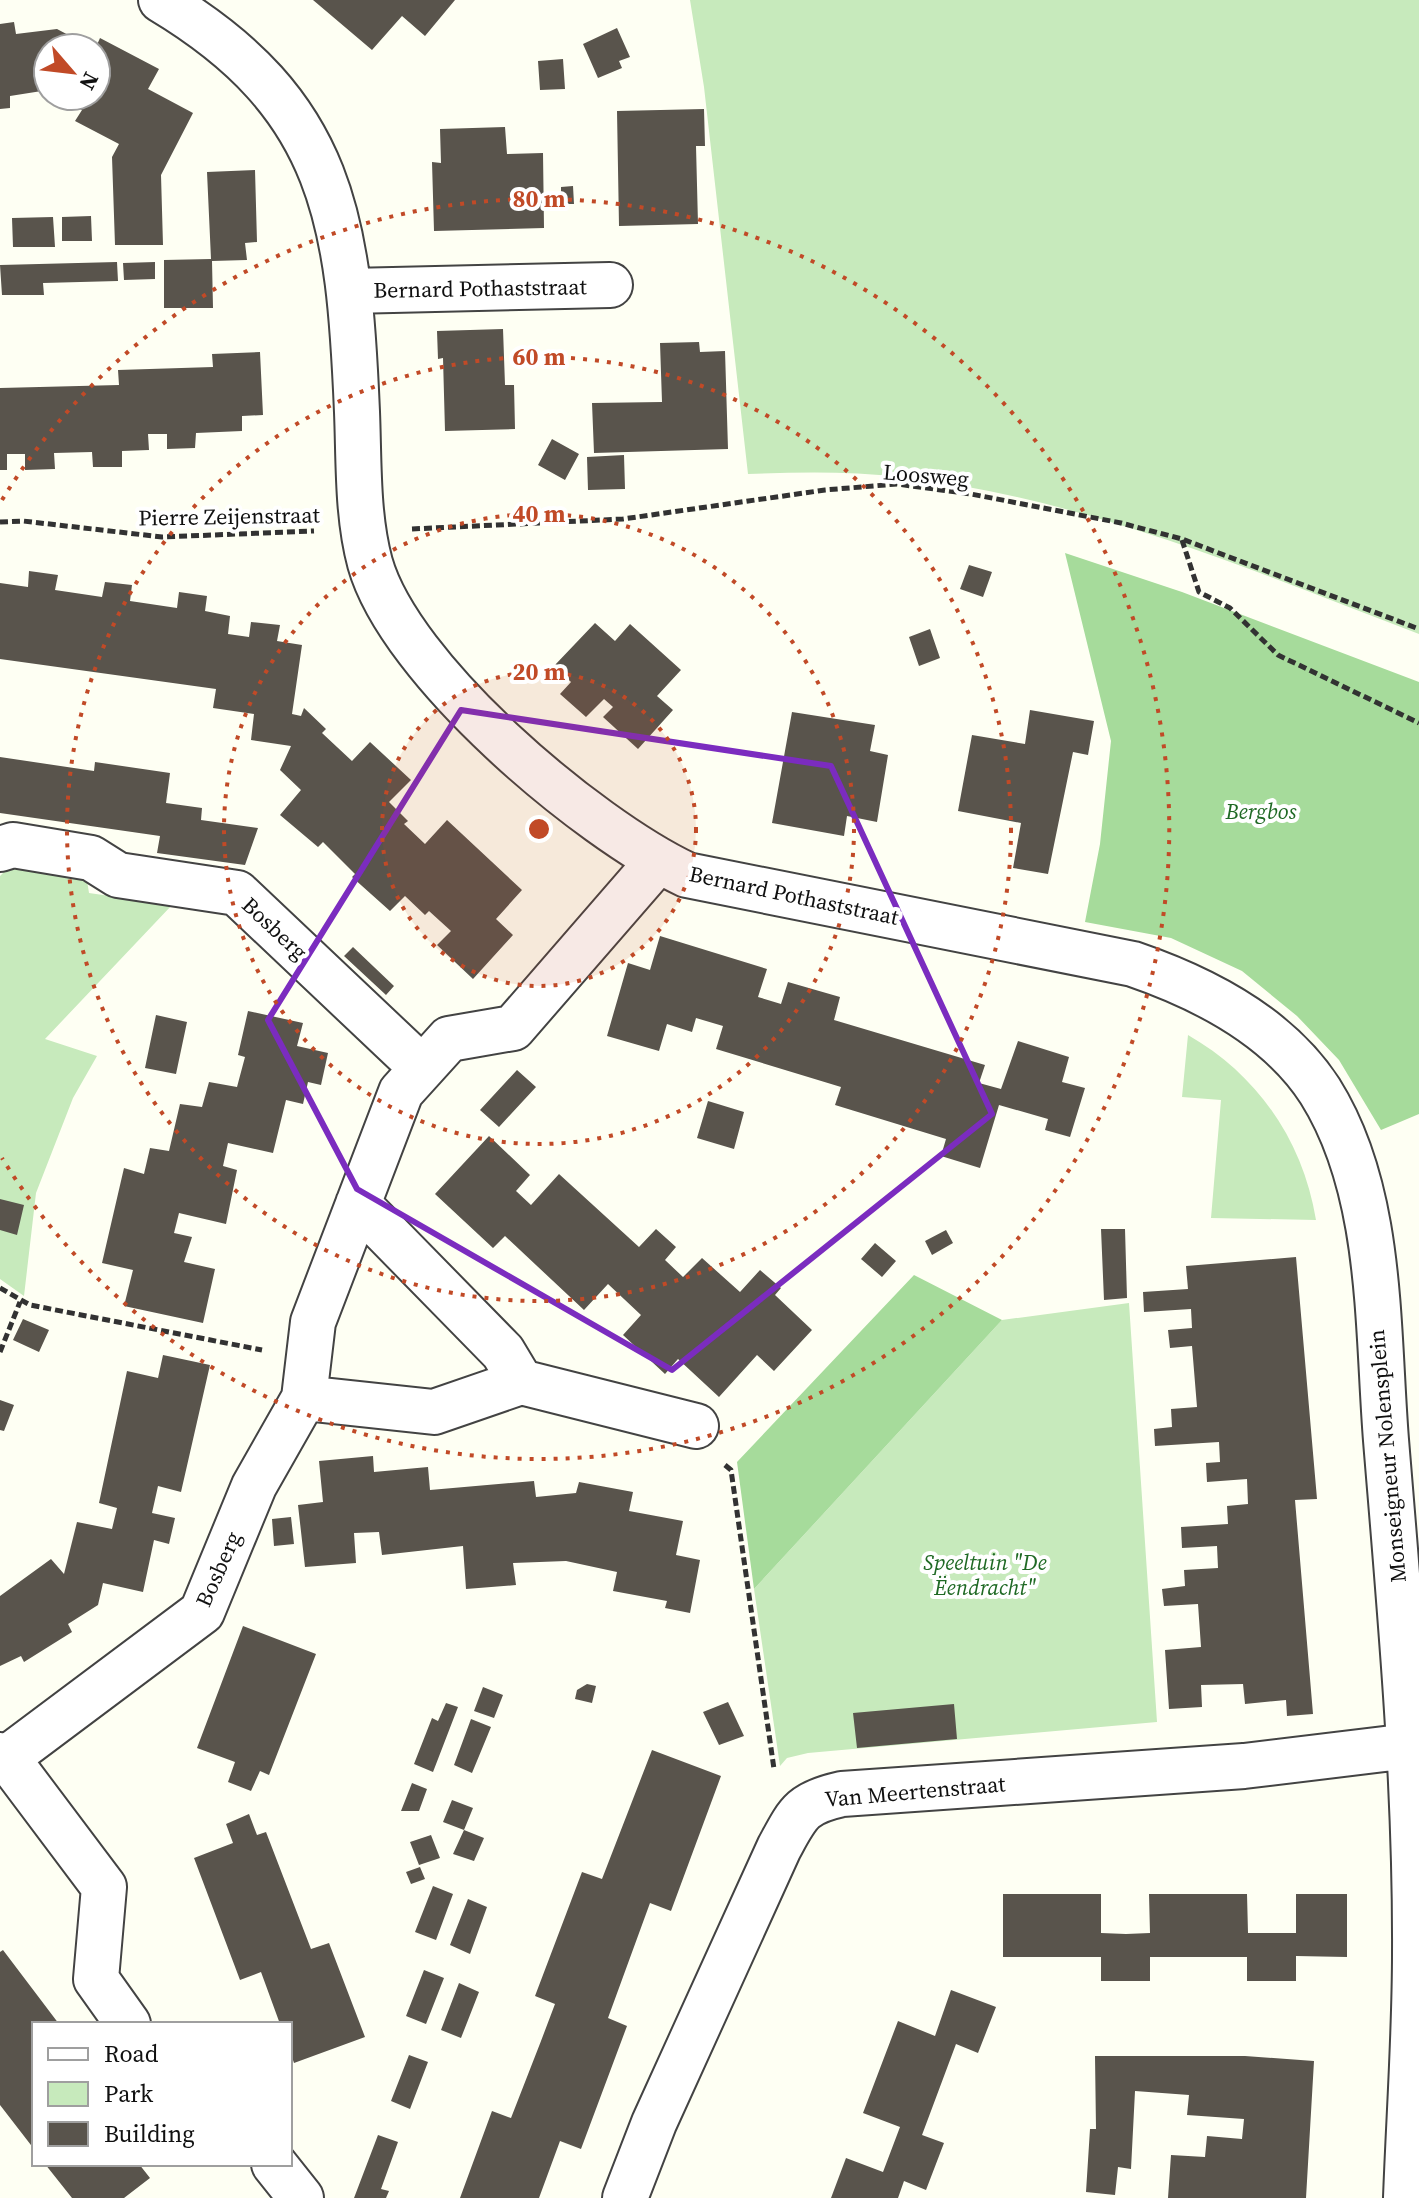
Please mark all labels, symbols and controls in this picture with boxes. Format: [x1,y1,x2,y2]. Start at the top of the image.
north arrow [32,32,112,112]
text: N [73,67,107,96]
text: 80 m [513,182,566,215]
street label: Bernard Pothaststraat [373,271,588,305]
text: 60 m [513,340,566,373]
street label: Loosweg [882,456,970,494]
text: 40 m [513,497,566,530]
street label: Pierre Zeijenstraat [138,499,321,533]
text: 20 m [513,655,566,688]
park label: Bergbos [1225,796,1296,826]
centre of rings [525,815,553,843]
street label: Bernard Pothaststraat [686,858,902,932]
street label: Bosberg [236,890,314,966]
street label: Monseigneur Nolensplein [1361,1328,1413,1584]
street label: Bosberg [188,1527,248,1611]
park label: Speeltuin "De Ëendracht" [923,1547,1047,1602]
street label: Van Meertenstraat [823,1768,1007,1814]
legend [32,2022,292,2166]
text: Road [104,2037,159,2070]
text: Park [104,2077,154,2110]
text: Building [104,2117,195,2150]

